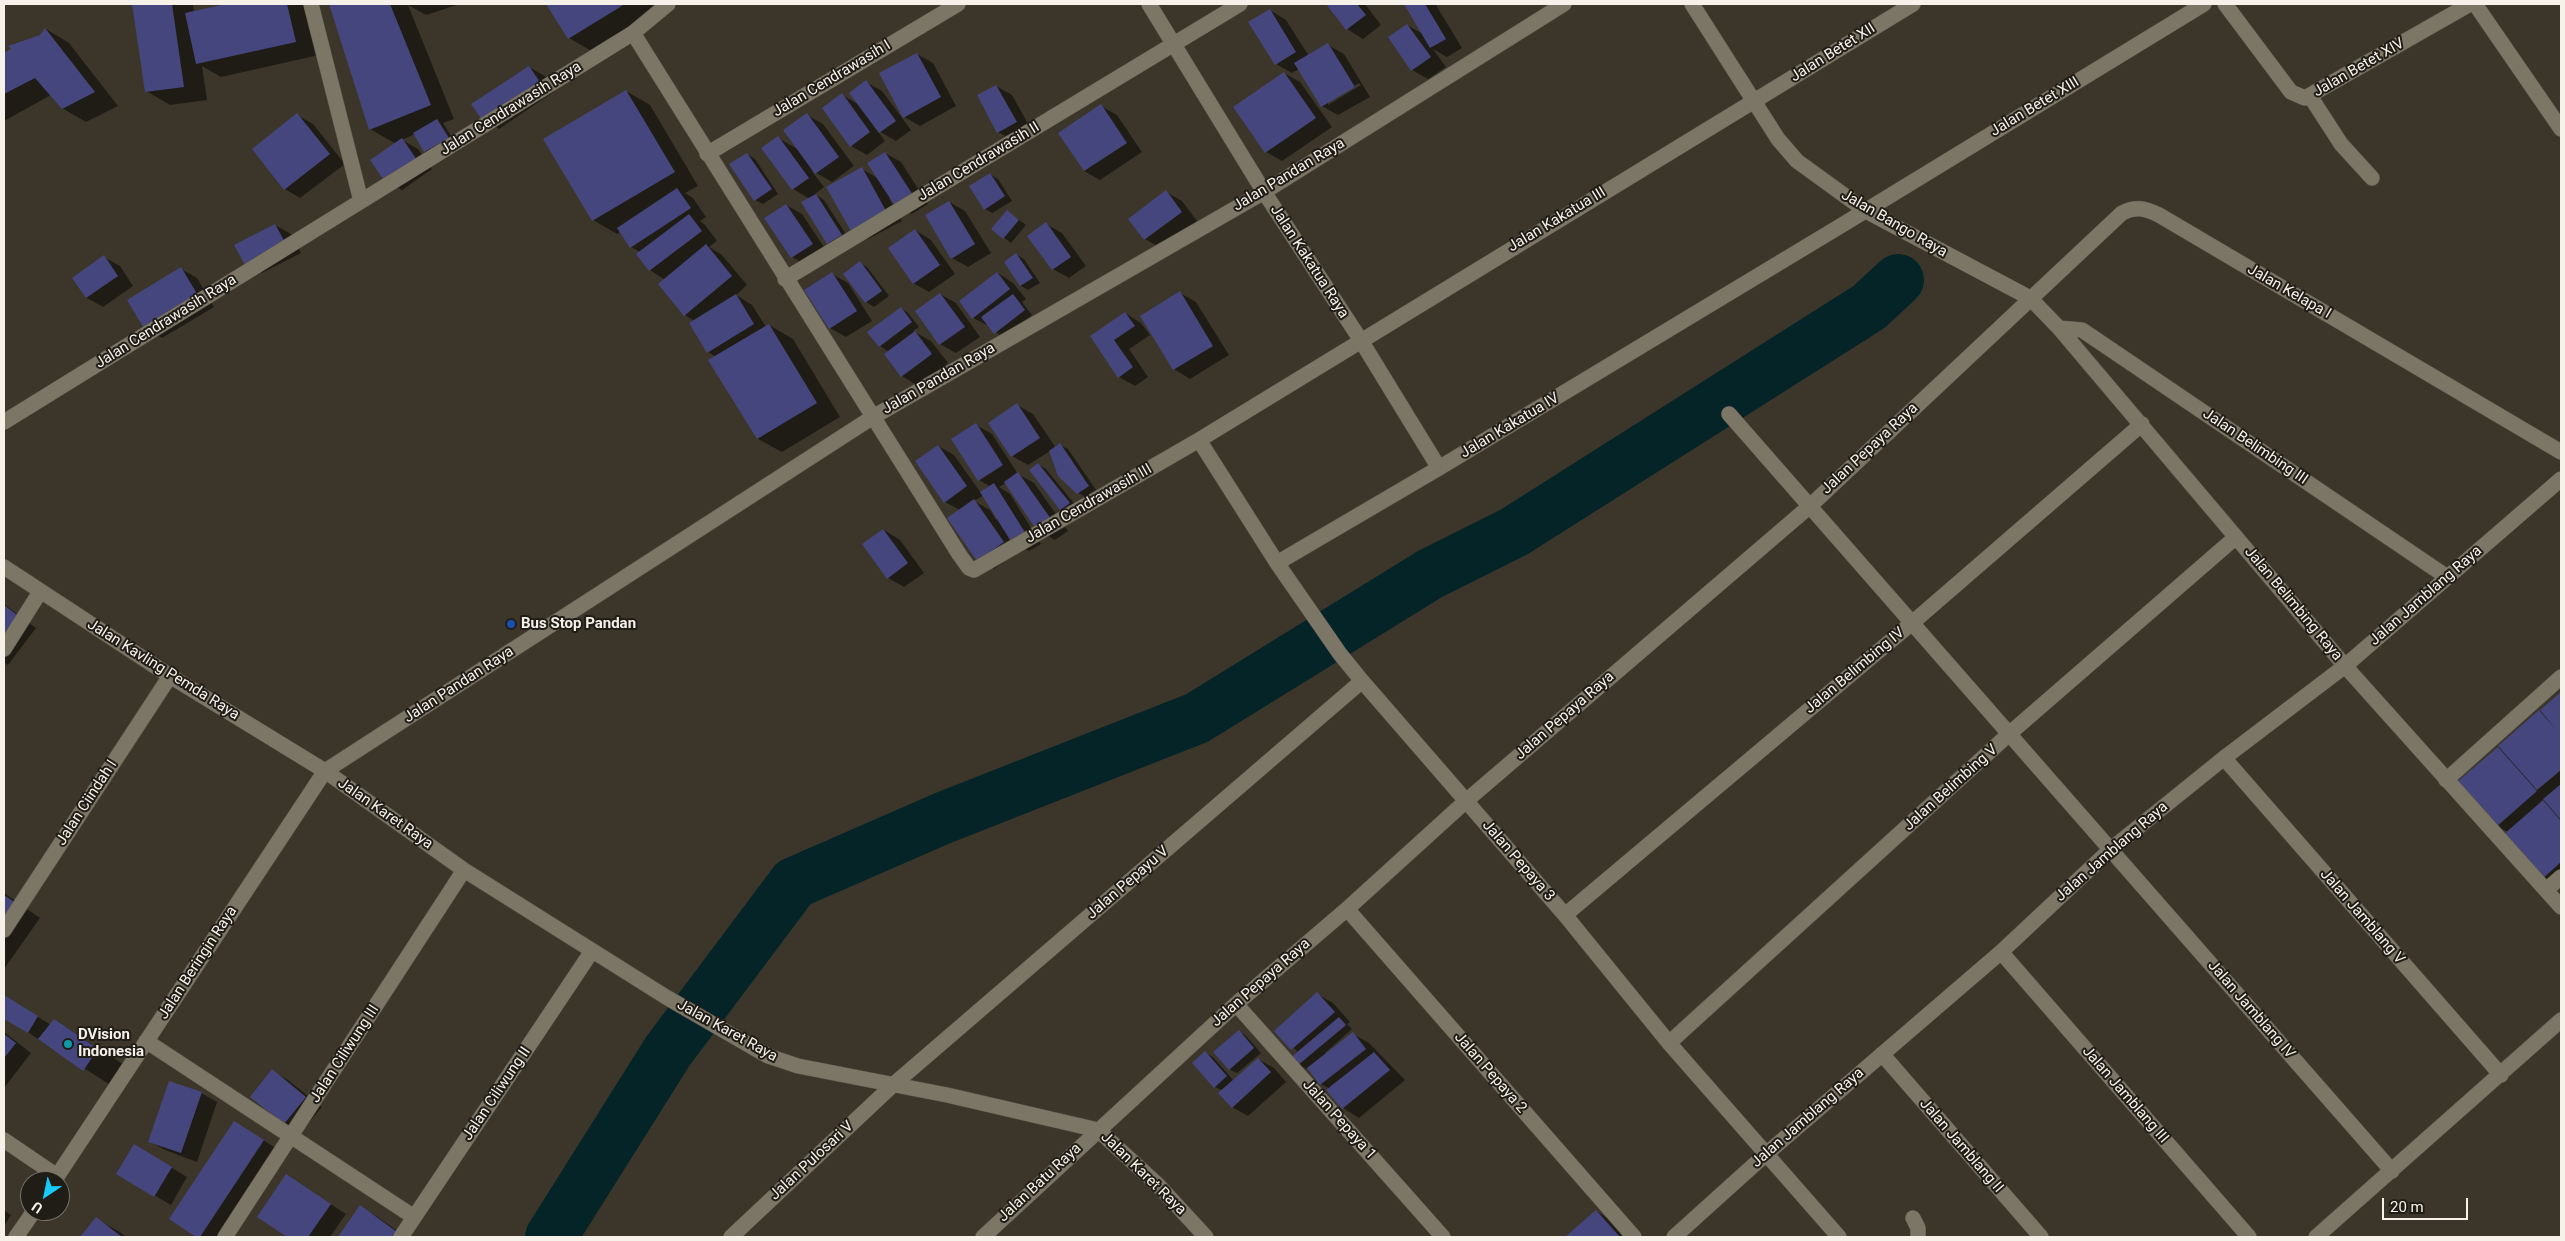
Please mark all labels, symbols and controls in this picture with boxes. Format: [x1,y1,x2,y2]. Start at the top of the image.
street label: Jalan Betet XII [1787,20,1879,86]
street label: Jalan Betet XIV [2310,35,2408,101]
street label: Jalan Cendrawasih I [770,37,894,121]
street label: Jalan Cendrawasih Raya [437,58,585,160]
street label: Jalan Betet XIII [1987,73,2083,141]
street label: Jalan Cendrawasih II [915,119,1043,205]
street label: Jalan Pandan Raya [1230,135,1348,215]
street label: Jalan Kakatua III [1505,184,1609,256]
street label: Jalan Bango Raya [1838,186,1950,262]
street label: Jalan Kakatua Raya [1266,202,1352,322]
street label: Jalan Kelapa I [2244,261,2334,323]
street label: Jalan Cendrawasih Raya [92,271,240,373]
street label: Jalan Pandan Raya [879,339,999,419]
street label: Jalan Kakatua IV [1457,389,1563,463]
street label: Jalan Pepaya Raya [1818,400,1922,498]
street label: Jalan Belimbing III [2199,405,2311,489]
street label: Jalan Cendrawasih III [1023,461,1155,547]
street label: Jalan Jamblang Raya [2366,542,2486,650]
street label: Jalan Belimbing Raya [2240,543,2346,665]
place label: Bus Stop Pandan [521,615,636,633]
street label: Jalan Kavling Pemda Raya [84,616,242,724]
marker: Bus Stop Pandan [505,618,517,630]
street label: Jalan Belimbing IV [1802,624,1908,718]
street label: Jalan Pandan Raya [401,643,517,727]
street label: Jalan Pepaya Raya [1512,668,1618,764]
street label: Jalan Belimbing V [1900,741,2002,835]
street label: Jalan Ciindah I [53,757,121,849]
street label: Jalan Karet Raya [334,775,436,853]
street label: Jalan Jamblang Raya [2052,798,2172,906]
street label: Jalan Pepaya 3 [1478,817,1558,905]
street label: Jalan Pepayu V [1083,843,1173,923]
street label: Jalan Jamblang V [2316,866,2408,968]
street label: Jalan Beringin Raya [155,903,241,1023]
street label: Jalan Pepaya Raya [1208,935,1314,1031]
street label: Jalan Jamblang IV [2203,957,2299,1063]
street label: Jalan Karet Raya [674,996,780,1066]
street label: Jalan Ciliwung III [307,1002,383,1106]
place label: DVision Indonesia [78,1026,144,1061]
street label: Jalan Pepaya 2 [1450,1029,1530,1117]
marker: DVision Indonesia [62,1038,74,1050]
street label: Jalan Jamblang III [2078,1043,2172,1147]
street label: Jalan Ciliwung II [459,1044,535,1144]
street label: Jalan Jamblang Raya [1748,1064,1868,1172]
street label: Jalan Pepaya 1 [1298,1076,1380,1164]
street label: Jalan Jamblang II [1915,1095,2007,1197]
street label: Jalan Pulosari V [766,1118,858,1204]
street label: Jalan Karet Raya [1097,1129,1189,1219]
street label: Jalan Batu Raya [995,1140,1085,1226]
north arrow [20,1171,70,1221]
scale bar [2385,1188,2471,1220]
text: U [29,1198,45,1217]
text: 20 m [2390,1198,2424,1216]

